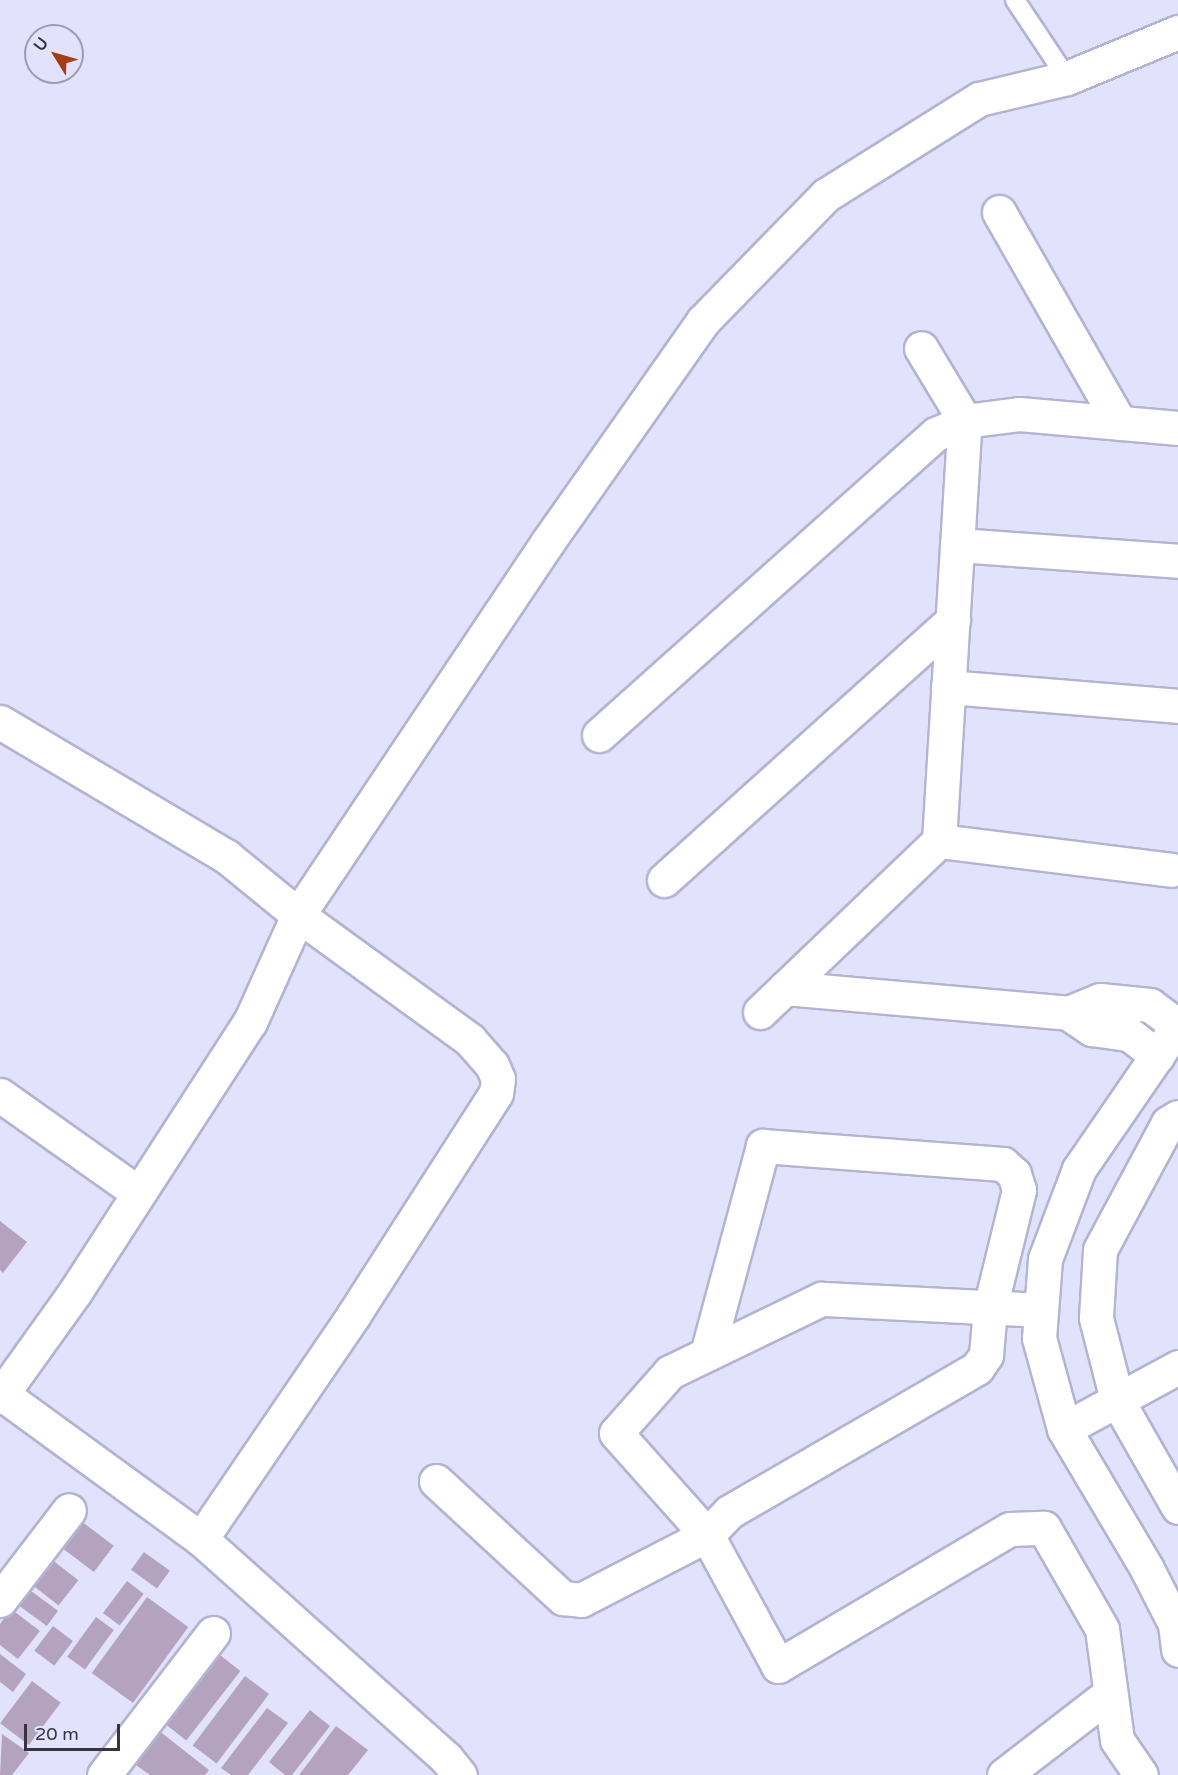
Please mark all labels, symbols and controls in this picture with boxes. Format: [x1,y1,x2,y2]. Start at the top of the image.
north arrow [24,24,84,84]
text: U [30,34,53,55]
scale bar [27,1712,123,1750]
text: 20 m [35,1723,79,1745]

